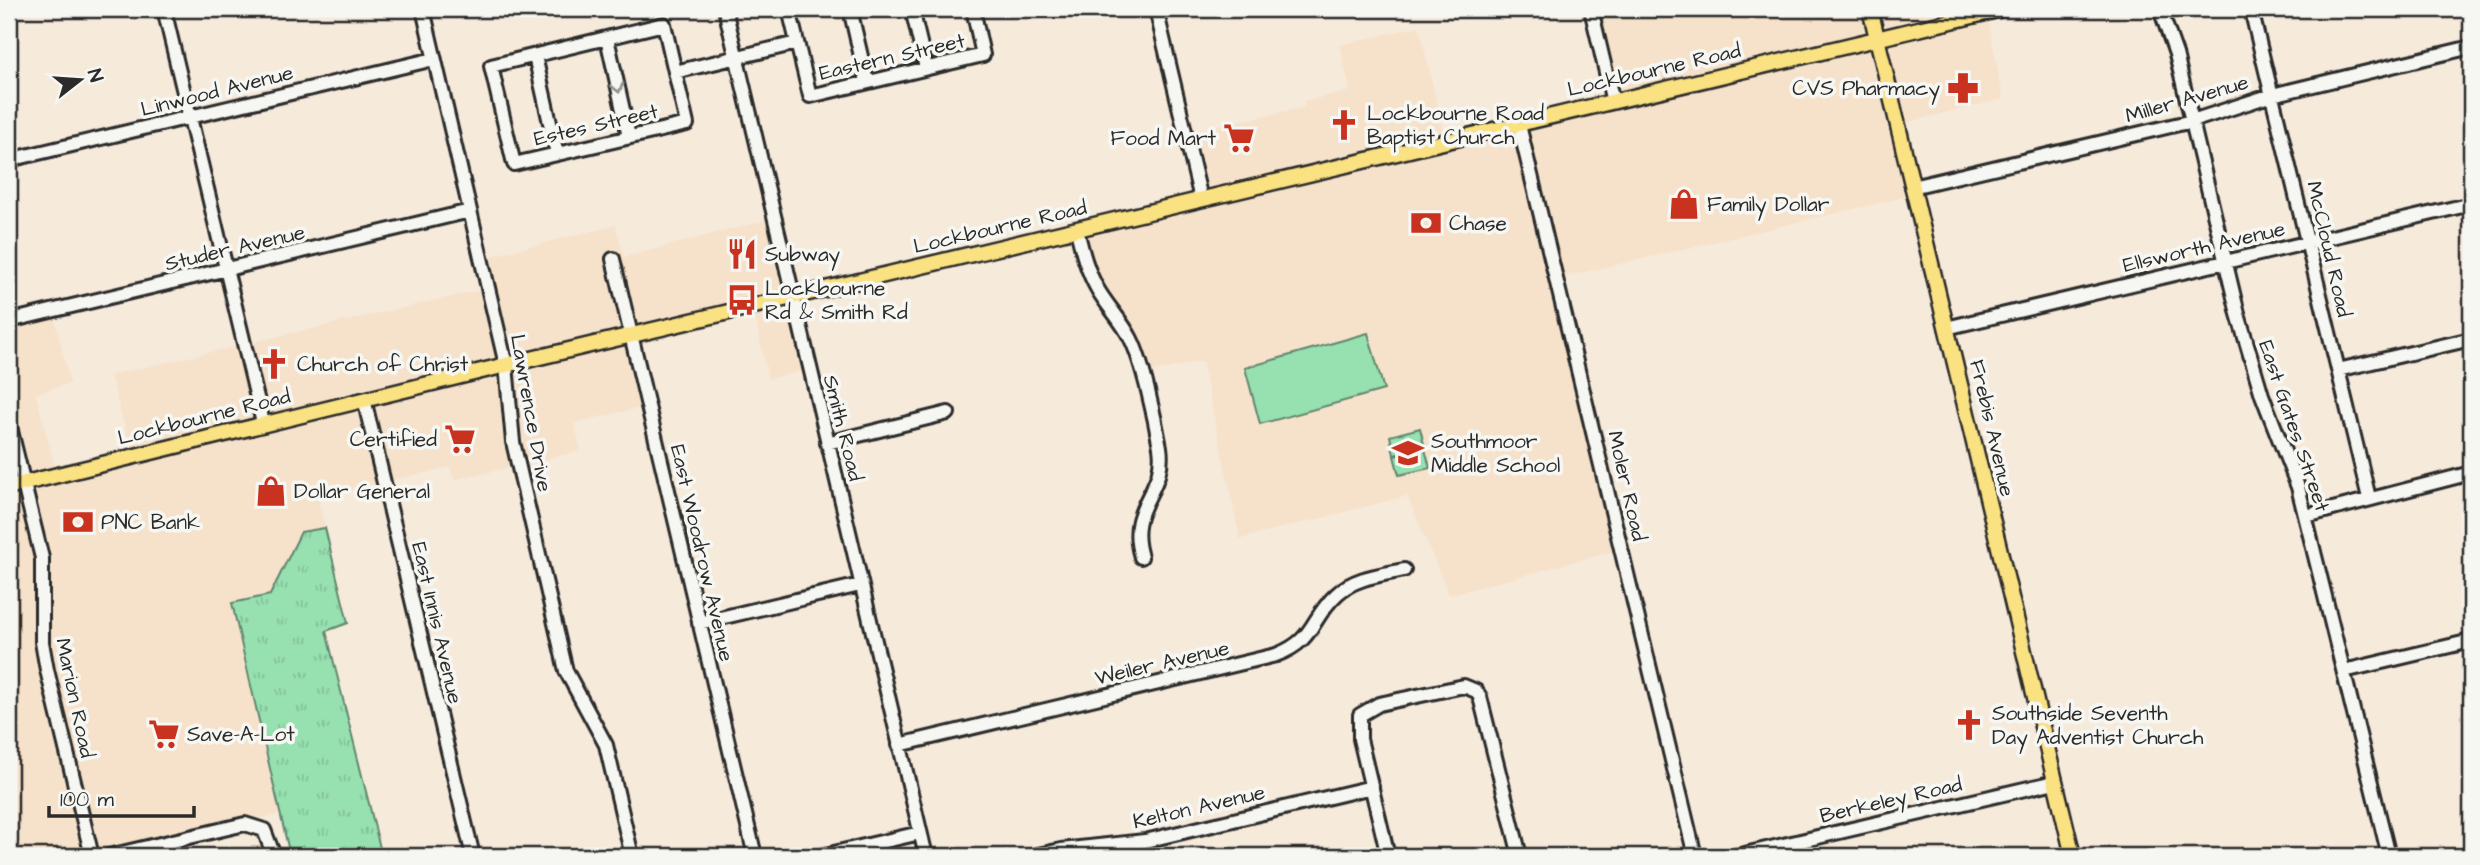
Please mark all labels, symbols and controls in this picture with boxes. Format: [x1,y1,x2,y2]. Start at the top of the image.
street label: Eastern Street [816,26,968,88]
street label: Lockbourne Road [1565,36,1744,104]
north arrow [46,46,116,116]
street label: Linwood Avenue [138,58,296,124]
text: N [80,66,109,85]
street label: Miller Avenue [2122,68,2252,130]
pharmacy icon: CVS Pharmacy [1946,71,1980,105]
place label: CVS Pharmacy [1792,74,1940,105]
one-way arrow [610,82,624,94]
street label: Estes Street [531,97,661,153]
place label: Lockbourne Road Baptist Church [1367,99,1544,153]
church icon: Lockbourne Road Baptist Church [1327,108,1361,142]
supermarket icon: Food Mart [1222,121,1256,155]
place label: Food Mart [1111,124,1216,153]
street label: McCloud Road [2299,178,2359,320]
shop icon: Family Dollar [1667,187,1701,221]
place label: Family Dollar [1707,190,1830,221]
street label: Lockbourne Road [911,193,1090,261]
bank icon: Chase [1409,206,1443,240]
place label: Chase [1449,209,1507,238]
street label: Ellsworth Avenue [2120,214,2288,280]
street label: Studer Avenue [162,218,308,278]
restaurant icon: Subway [725,237,759,271]
place label: Subway [765,240,841,271]
place label: Lockbourne Rd & Smith Rd [765,274,908,327]
bus stop icon: Lockbourne Rd & Smith Rd [725,283,759,317]
street label: Lawrence Drive [503,332,559,494]
street label: East Gates Street [2251,336,2337,516]
church icon: Church of Christ [257,347,291,381]
place label: Church of Christ [297,350,469,379]
street label: Frebis Avenue [1962,357,2022,499]
street label: Smith Road [816,372,870,484]
street label: Lockbourne Road [115,381,294,452]
supermarket icon: Certified [443,422,477,456]
place label: Certified [350,425,437,454]
place label: Southmoor Middle School [1431,427,1560,480]
street label: Moler Road [1600,428,1654,544]
school or university icon: Southmoor Middle School [1391,436,1425,470]
street label: East Woodrow Avenue [663,442,741,664]
shop icon: Dollar General [254,474,288,508]
place label: Dollar General [294,477,430,506]
bank icon: PNC Bank [61,505,95,539]
place label: PNC Bank [101,508,200,537]
street label: East Innis Avenue [404,539,470,707]
street label: Weiler Avenue [1092,633,1232,693]
street label: Marion Road [48,635,102,761]
place label: Southside Seventh Day Adventist Church [1992,699,2204,754]
church icon: Southside Seventh Day Adventist Church [1952,708,1986,742]
supermarket icon: Save-A-Lot [147,717,181,751]
place label: Save-A-Lot [187,720,295,749]
street label: Berkeley Road [1817,770,1966,832]
scale bar [49,774,194,818]
street label: Kelton Avenue [1130,778,1268,836]
text: 100 m [60,785,115,814]

